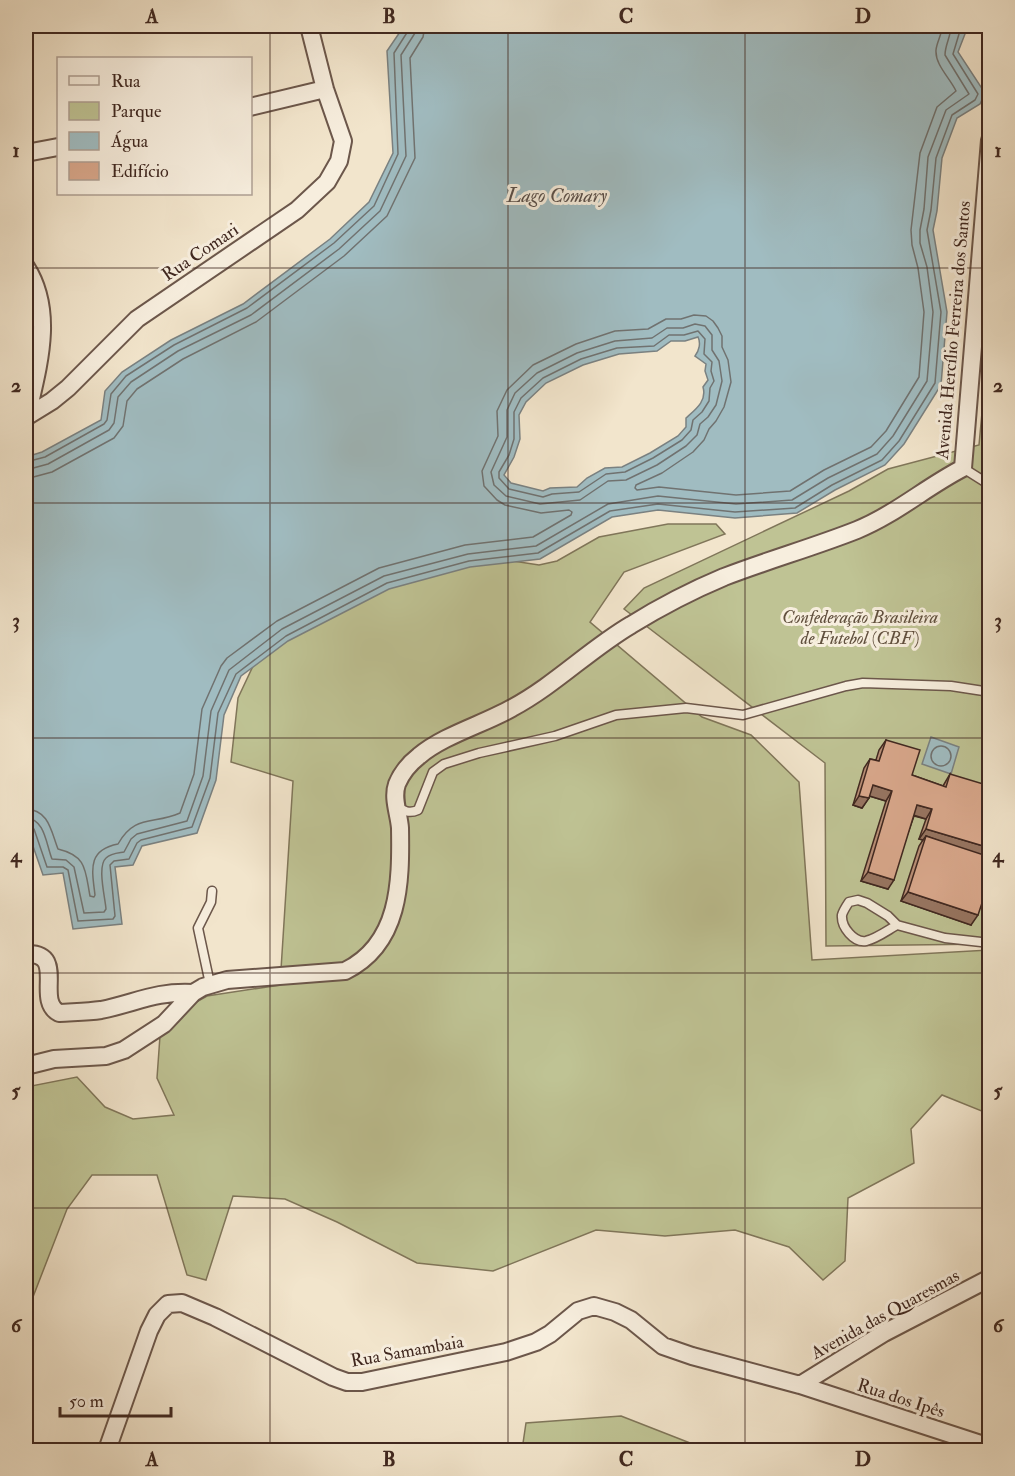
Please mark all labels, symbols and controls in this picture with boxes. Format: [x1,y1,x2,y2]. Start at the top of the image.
text: A [145,4,159,29]
text: B [382,4,396,29]
text: C [619,4,633,29]
text: D [855,4,871,29]
legend [57,57,252,195]
text: Rua [111,70,141,93]
text: Parque [111,100,162,123]
text: Água [110,130,149,153]
text: 1 [12,138,20,163]
text: 1 [994,138,1002,163]
text: Edifício [111,160,169,183]
water label: Lago Comary [506,183,607,208]
street label: Avenida Hercílio Ferreira dos Santos [931,200,976,461]
street label: Rua Comari [157,218,243,287]
text: 2 [11,373,21,398]
text: 2 [993,373,1003,398]
park label: Confederação Brasileira de Futebol (CBF) [782,606,938,650]
text: 3 [12,608,20,633]
text: 3 [994,608,1002,633]
text: 4 [10,843,23,868]
text: 4 [992,843,1005,868]
text: 5 [12,1078,22,1103]
text: 5 [994,1078,1004,1103]
street label: Avenida das Quaresmas [806,1264,963,1365]
text: 6 [11,1313,23,1338]
text: 6 [993,1313,1005,1338]
street label: Rua Samambaia [349,1330,466,1373]
street label: Rua dos Ipês [854,1374,948,1423]
scale bar [60,1380,171,1418]
text: 50 m [69,1390,104,1413]
text: A [145,1447,159,1472]
text: B [382,1447,396,1472]
text: C [619,1447,633,1472]
text: D [855,1447,871,1472]

